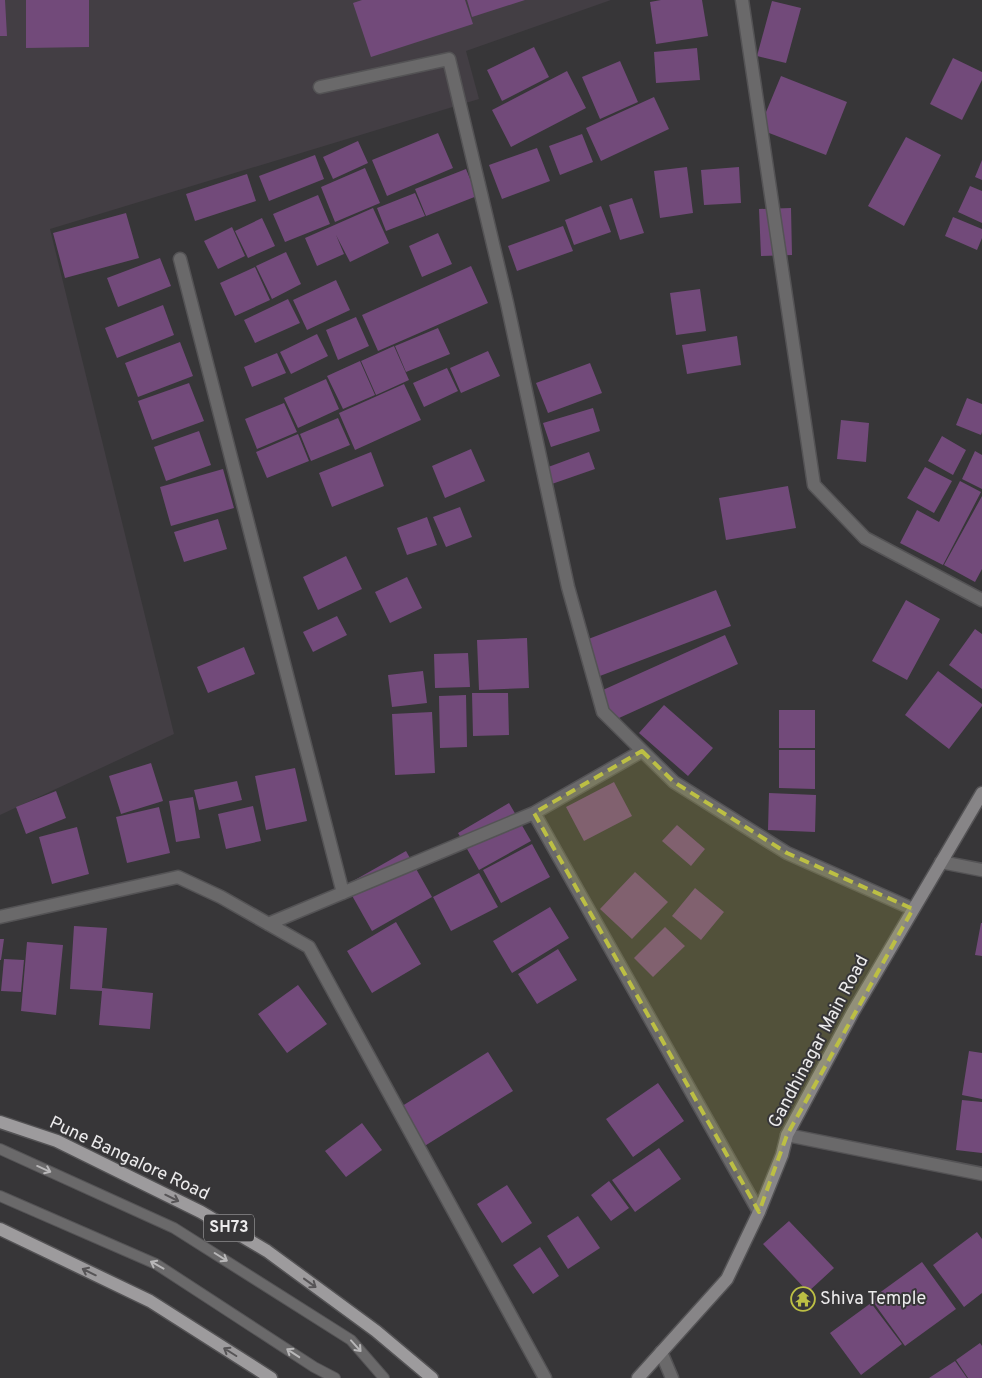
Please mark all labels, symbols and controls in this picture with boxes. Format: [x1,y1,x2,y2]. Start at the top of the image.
street label: Gandhinagar Main Road [764,952,874,1132]
street label: Pune Bangalore Road [45,1112,213,1206]
one-way arrow [36,1165,51,1174]
one-way arrow [165,1193,180,1203]
road number: SH73 [204,1214,254,1242]
one-way arrow [213,1253,227,1263]
one-way arrow [149,1260,164,1270]
one-way arrow [82,1267,97,1276]
one-way arrow [303,1278,317,1288]
temple icon: Shiva Temple [790,1286,816,1312]
place label: Shiva Temple [820,1288,926,1311]
one-way arrow [350,1340,362,1353]
one-way arrow [223,1347,237,1357]
one-way arrow [286,1348,300,1359]

